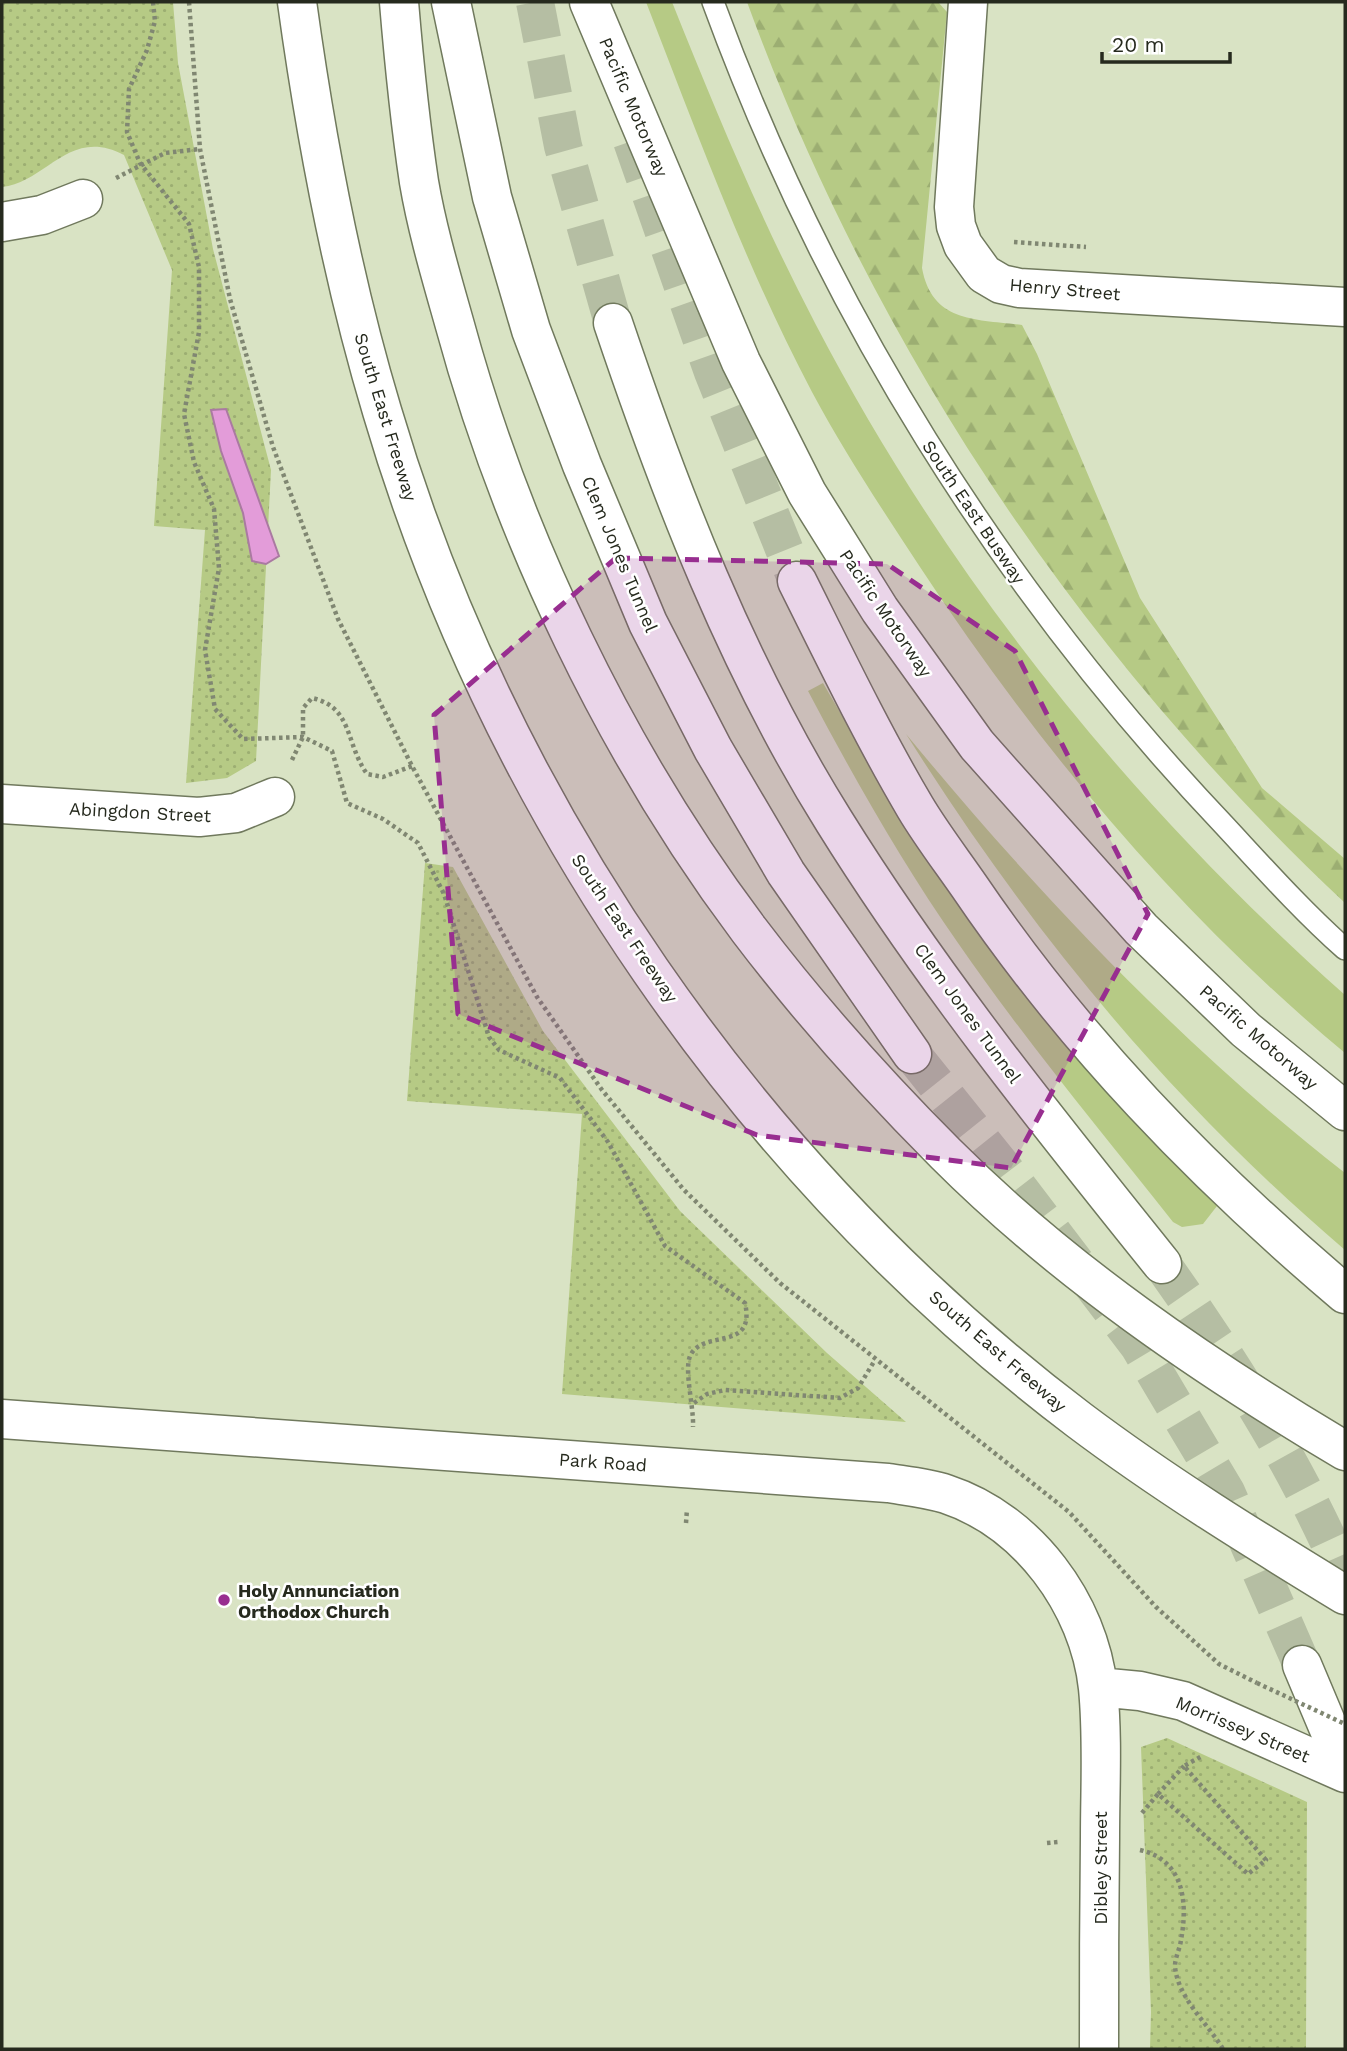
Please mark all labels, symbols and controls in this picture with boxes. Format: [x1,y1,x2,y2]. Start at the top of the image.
scale bar [1102,21,1230,65]
text: 20 m [1112,32,1164,57]
street label: Pacific Motorway [595,34,673,181]
street label: Henry Street [1009,274,1122,304]
street label: South East Freeway [350,330,422,504]
street label: South East Busway [918,436,1030,588]
street label: Clem Jones Tunnel [578,473,663,636]
street label: Pacific Motorway [835,545,937,681]
street label: Abingdon Street [68,798,212,826]
street label: South East Freeway [567,850,683,1007]
street label: Clem Jones Tunnel [910,939,1026,1087]
street label: Pacific Motorway [1196,980,1323,1094]
street label: South East Freeway [925,1286,1071,1417]
street label: Park Road [558,1448,648,1476]
place label: Holy Annunciation Orthodox Church [238,1580,400,1622]
marker: Holy Annunciation Orthodox Church [216,1592,232,1608]
street label: Morrissey Street [1173,1691,1314,1767]
street label: Dibley Street [1090,1811,1111,1925]

